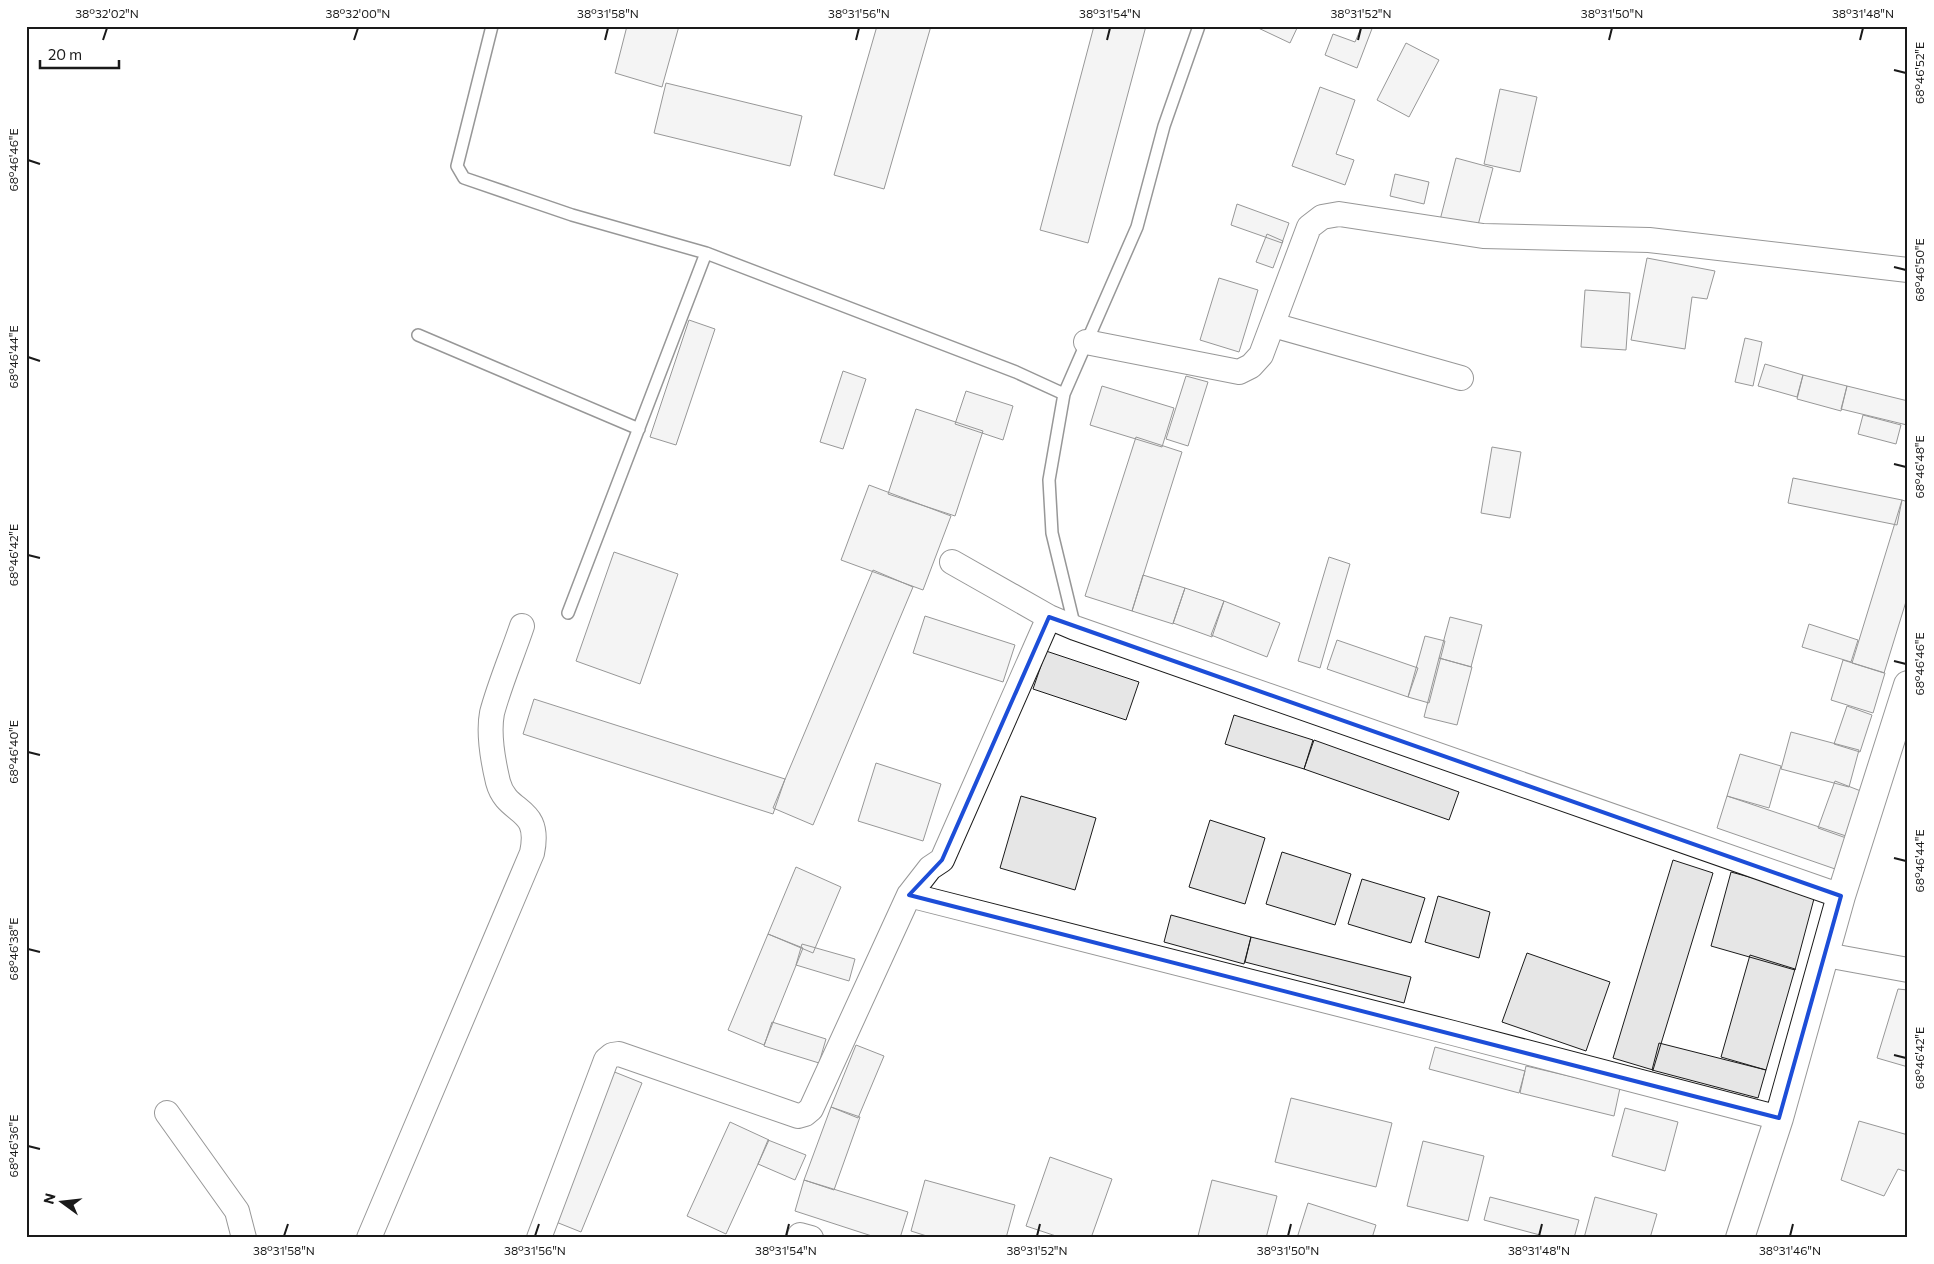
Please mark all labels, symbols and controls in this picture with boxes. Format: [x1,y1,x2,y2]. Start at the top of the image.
text: 38°32'02"N [75,6,139,20]
text: 38°32'00"N [326,6,390,20]
text: 38°31'58"N [577,6,639,20]
text: 38°31'56"N [828,6,890,20]
text: 38°31'54"N [1079,6,1141,20]
text: 38°31'52"N [1330,6,1392,20]
text: 38°31'50"N [1581,6,1643,20]
text: 38°31'48"N [1832,6,1894,20]
scale bar [40,38,119,70]
text: 68°46'52"E [1912,42,1926,104]
text: 20 m [48,45,82,63]
text: 68°46'46"E [6,128,20,192]
text: 68°46'50"E [1912,238,1926,302]
text: 68°46'44"E [6,325,20,389]
text: 68°46'48"E [1912,435,1926,499]
text: 68°46'42"E [6,524,20,586]
text: 68°46'46"E [1912,632,1926,696]
text: 68°46'40"E [6,720,20,784]
text: 68°46'44"E [1912,829,1926,893]
text: 68°46'38"E [6,918,20,980]
text: 68°46'42"E [1912,1027,1926,1089]
text: 68°46'36"E [6,1115,20,1177]
north arrow [38,1176,88,1226]
text: N [39,1191,59,1206]
text: 38°31'58"N [253,1243,315,1257]
text: 38°31'56"N [504,1243,566,1257]
text: 38°31'54"N [755,1243,817,1257]
text: 38°31'52"N [1006,1243,1068,1257]
text: 38°31'50"N [1257,1243,1319,1257]
text: 38°31'48"N [1508,1243,1570,1257]
text: 38°31'46"N [1759,1243,1821,1257]

